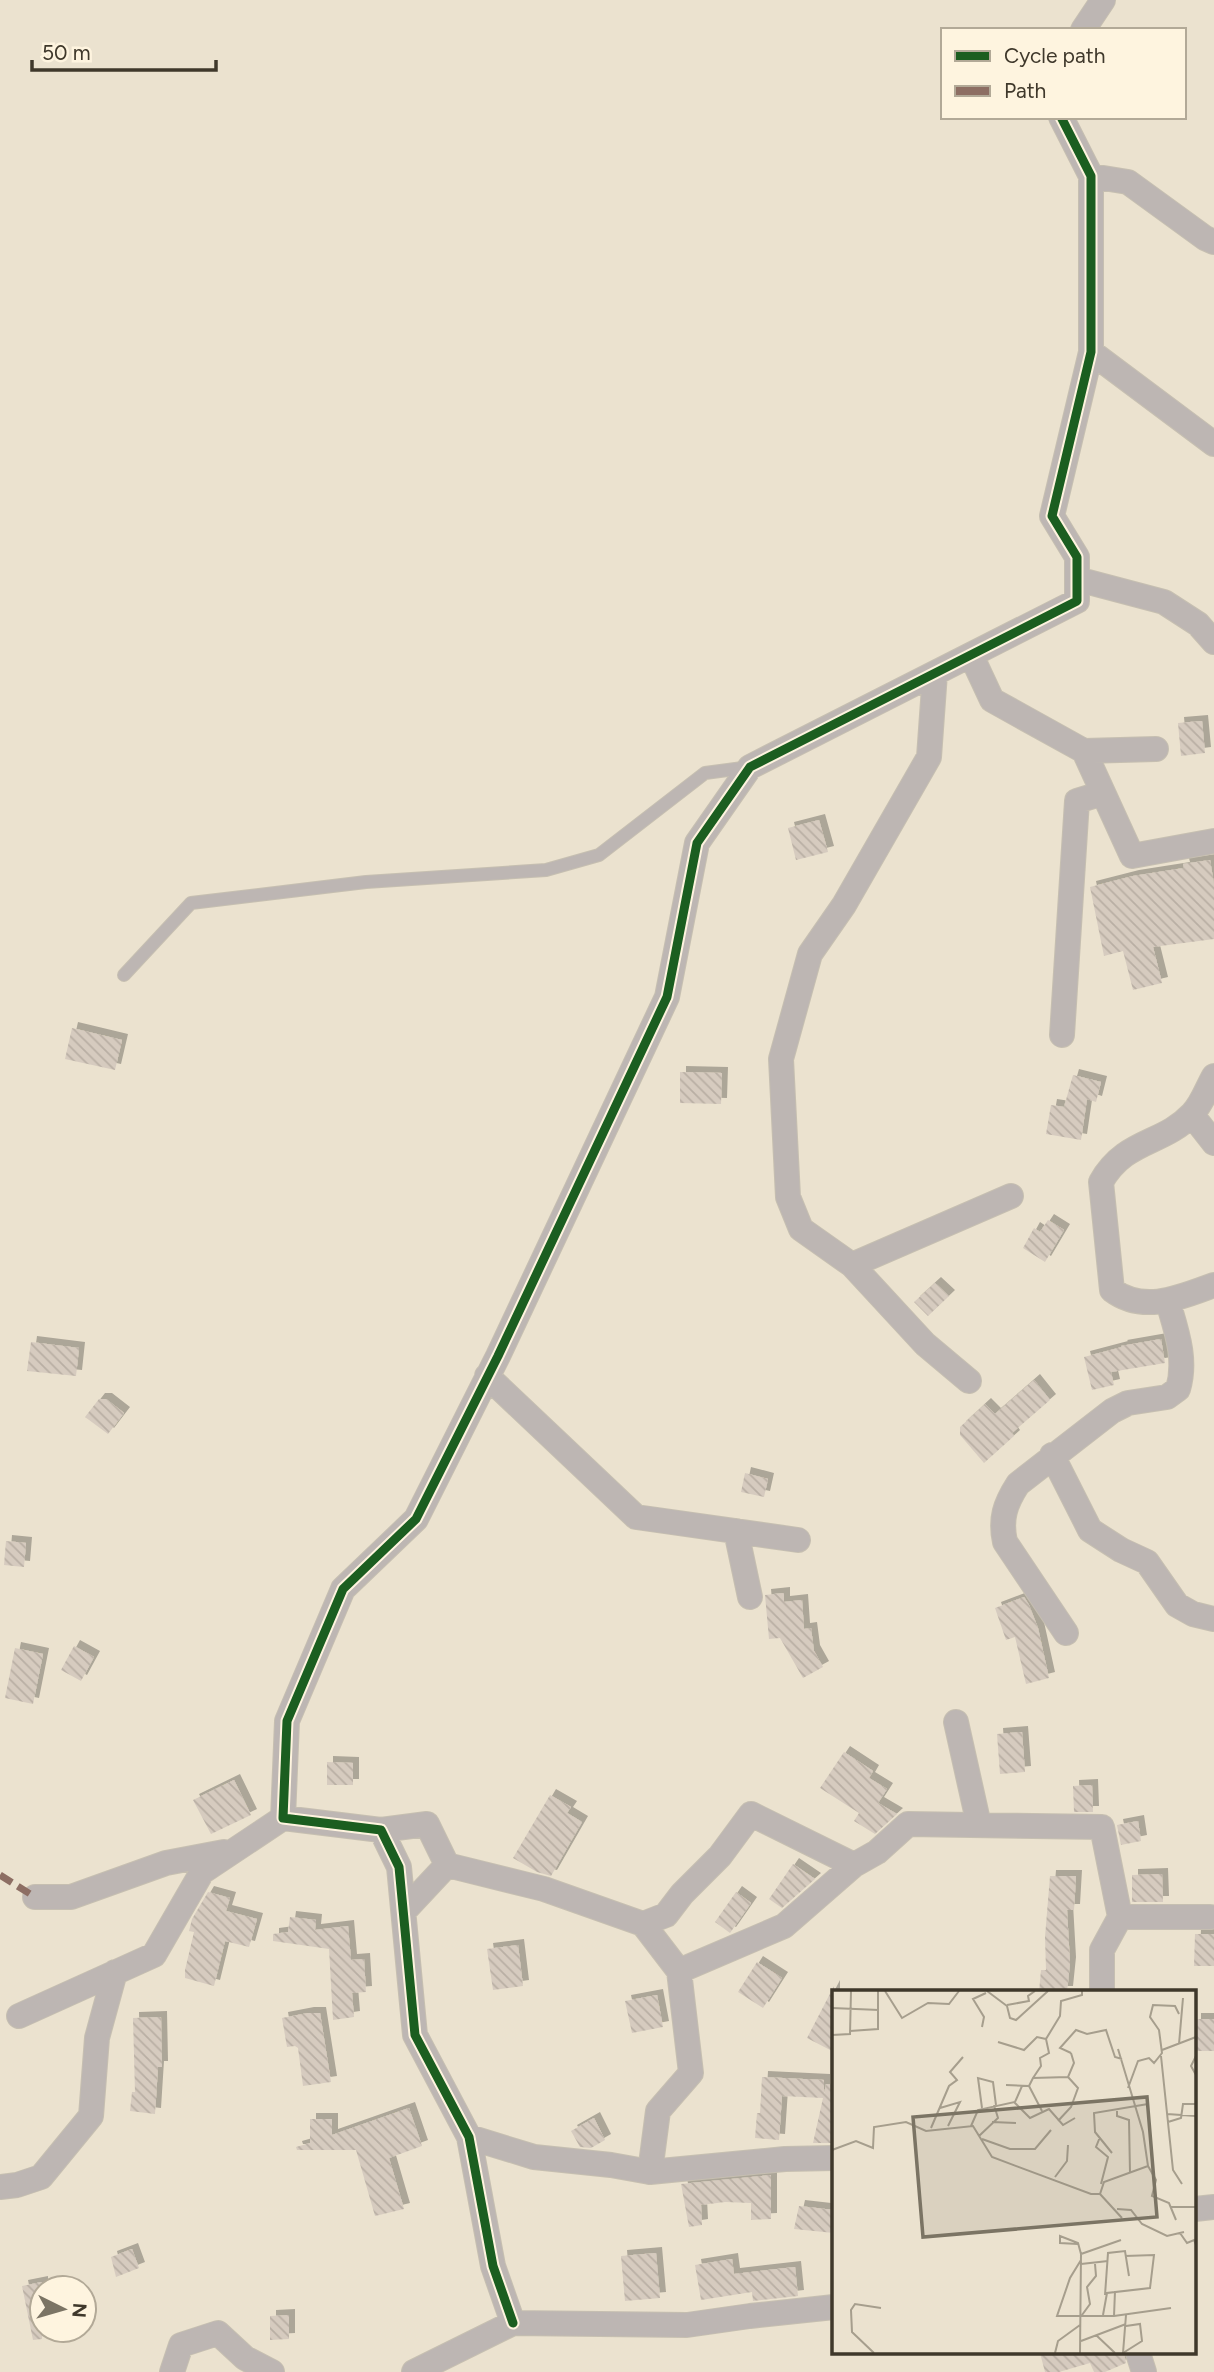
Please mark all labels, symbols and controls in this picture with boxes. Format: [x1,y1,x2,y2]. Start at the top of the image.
scale bar [32,28,215,72]
legend [941,28,1186,119]
text: 50 m [42,40,91,65]
text: Cycle path [1004,43,1105,68]
text: Path [1004,78,1046,103]
inset map [832,1990,1196,2354]
north arrow [28,2274,98,2344]
text: N [67,2302,92,2319]

